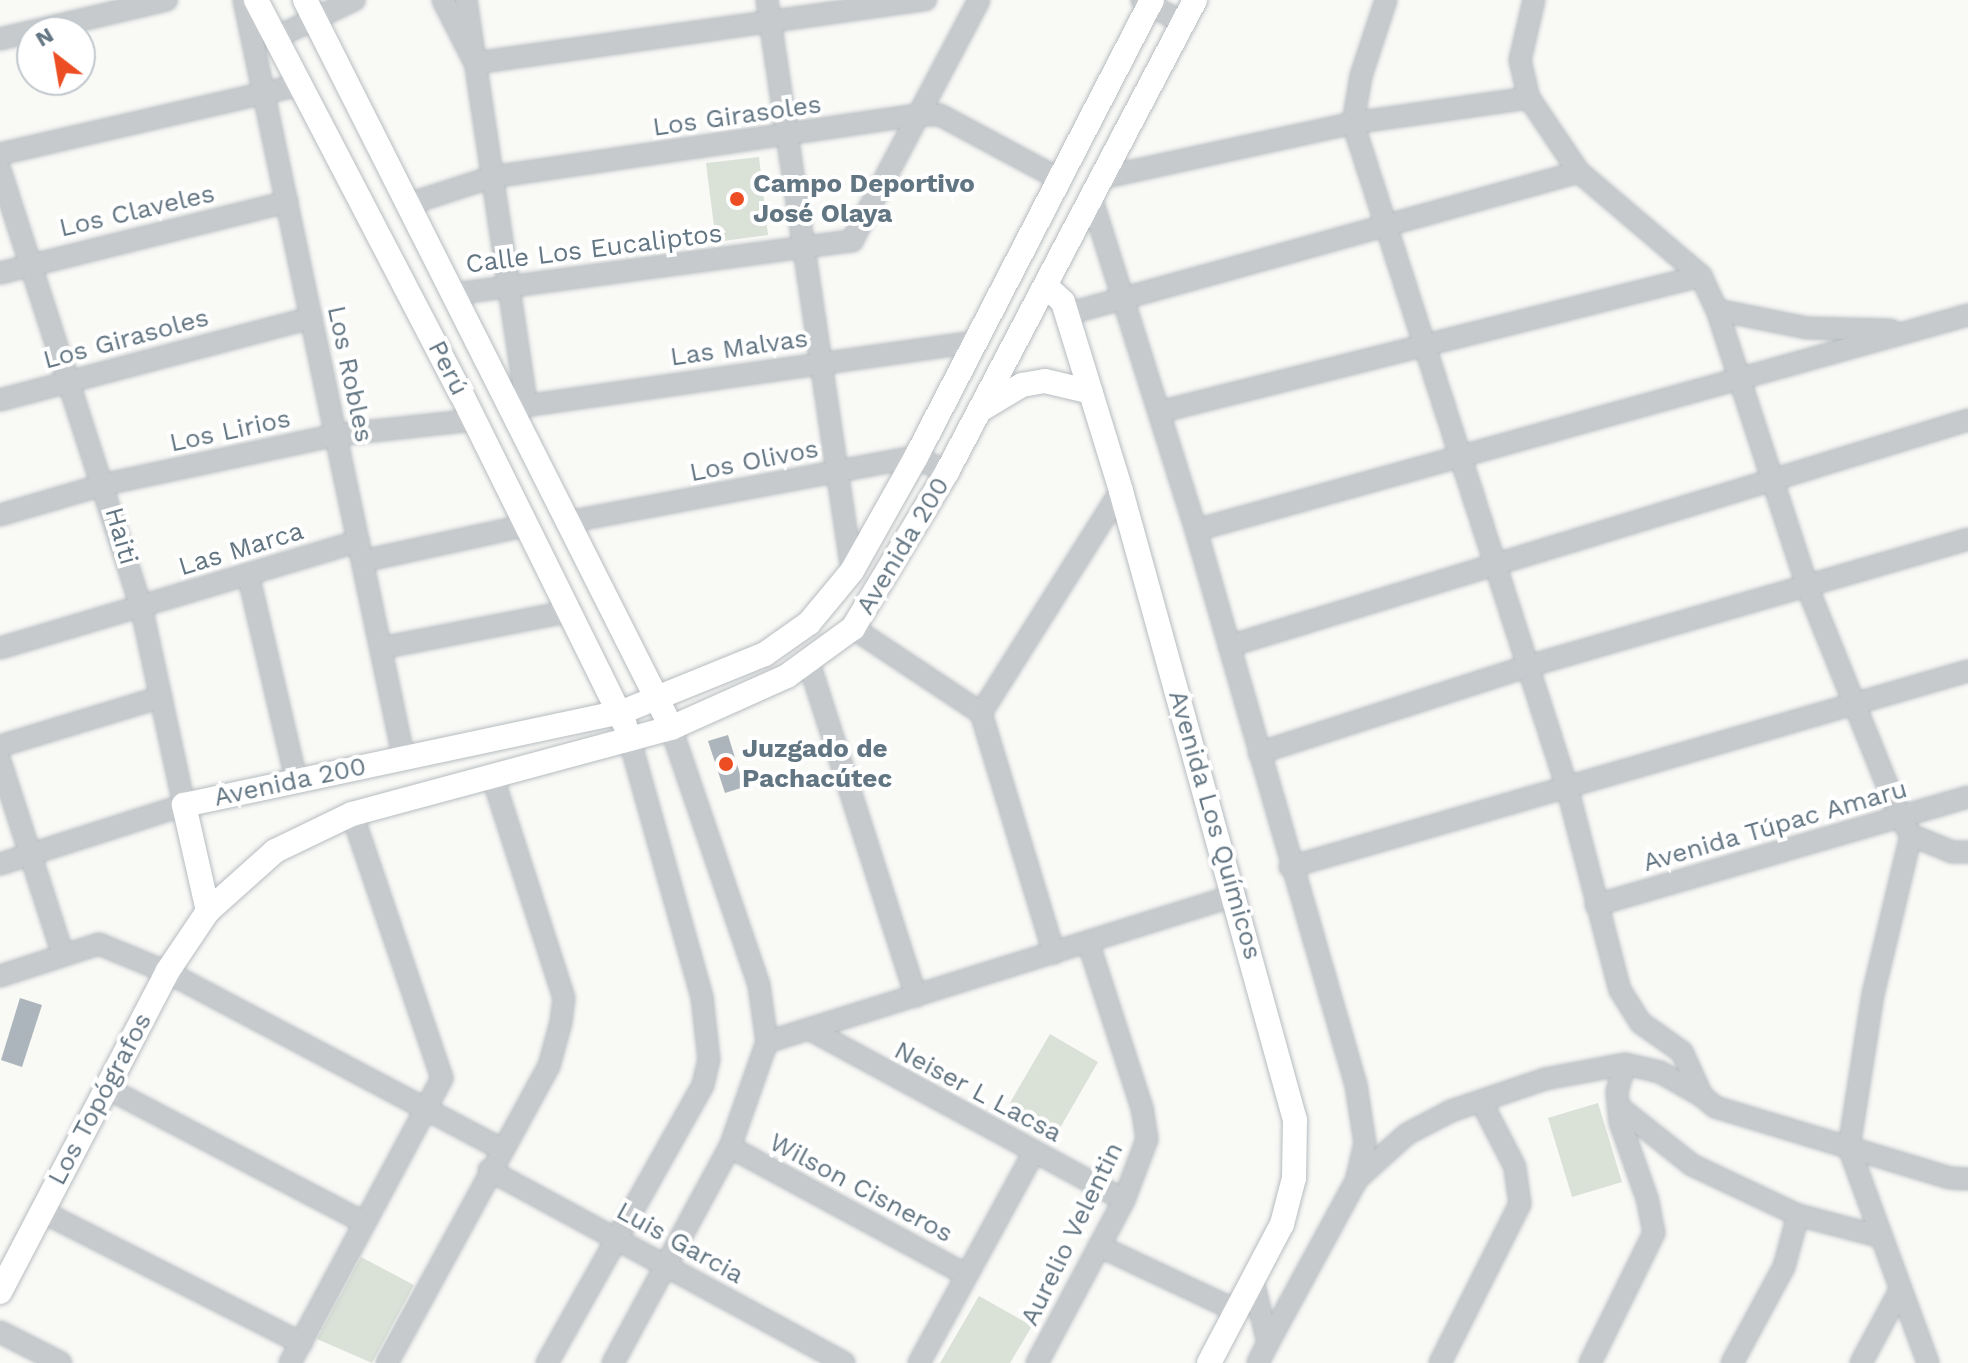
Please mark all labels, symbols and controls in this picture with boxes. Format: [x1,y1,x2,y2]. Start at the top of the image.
north arrow [16,16,96,96]
text: N [31,22,58,52]
street label: Los Girasoles [651,89,823,143]
place label: Campo Deportivo José Olaya [753,168,975,230]
street label: Los Claveles [56,178,218,244]
marker: Campo Deportivo José Olaya [728,190,746,208]
street label: Calle Los Eucaliptos [464,218,724,280]
street label: Los Girasoles [40,302,212,376]
street label: Los Robles [320,303,380,445]
street label: Las Malvas [668,323,810,373]
street label: Perú [421,335,475,401]
street label: Los Lirios [167,403,293,459]
street label: Los Olivos [687,433,821,489]
street label: Avenida 200 [850,471,956,621]
street label: Haiti [98,504,144,568]
street label: Las Marca [175,515,307,583]
street label: Avenida Los Químicos [1162,687,1268,963]
place label: Juzgado de Pachacútec [742,733,892,794]
street label: Avenida 200 [211,751,369,813]
marker: Juzgado de Pachacútec [717,755,735,773]
street label: Avenida Túpac Amaru [1638,773,1912,879]
street label: Los Topógrafos [41,1007,159,1191]
street label: Neiser L Lacsa [888,1034,1068,1150]
street label: Wilson Cisneros [764,1127,958,1249]
street label: Aurelio Velentin [1014,1137,1130,1331]
street label: Luis Garcia [611,1195,749,1291]

